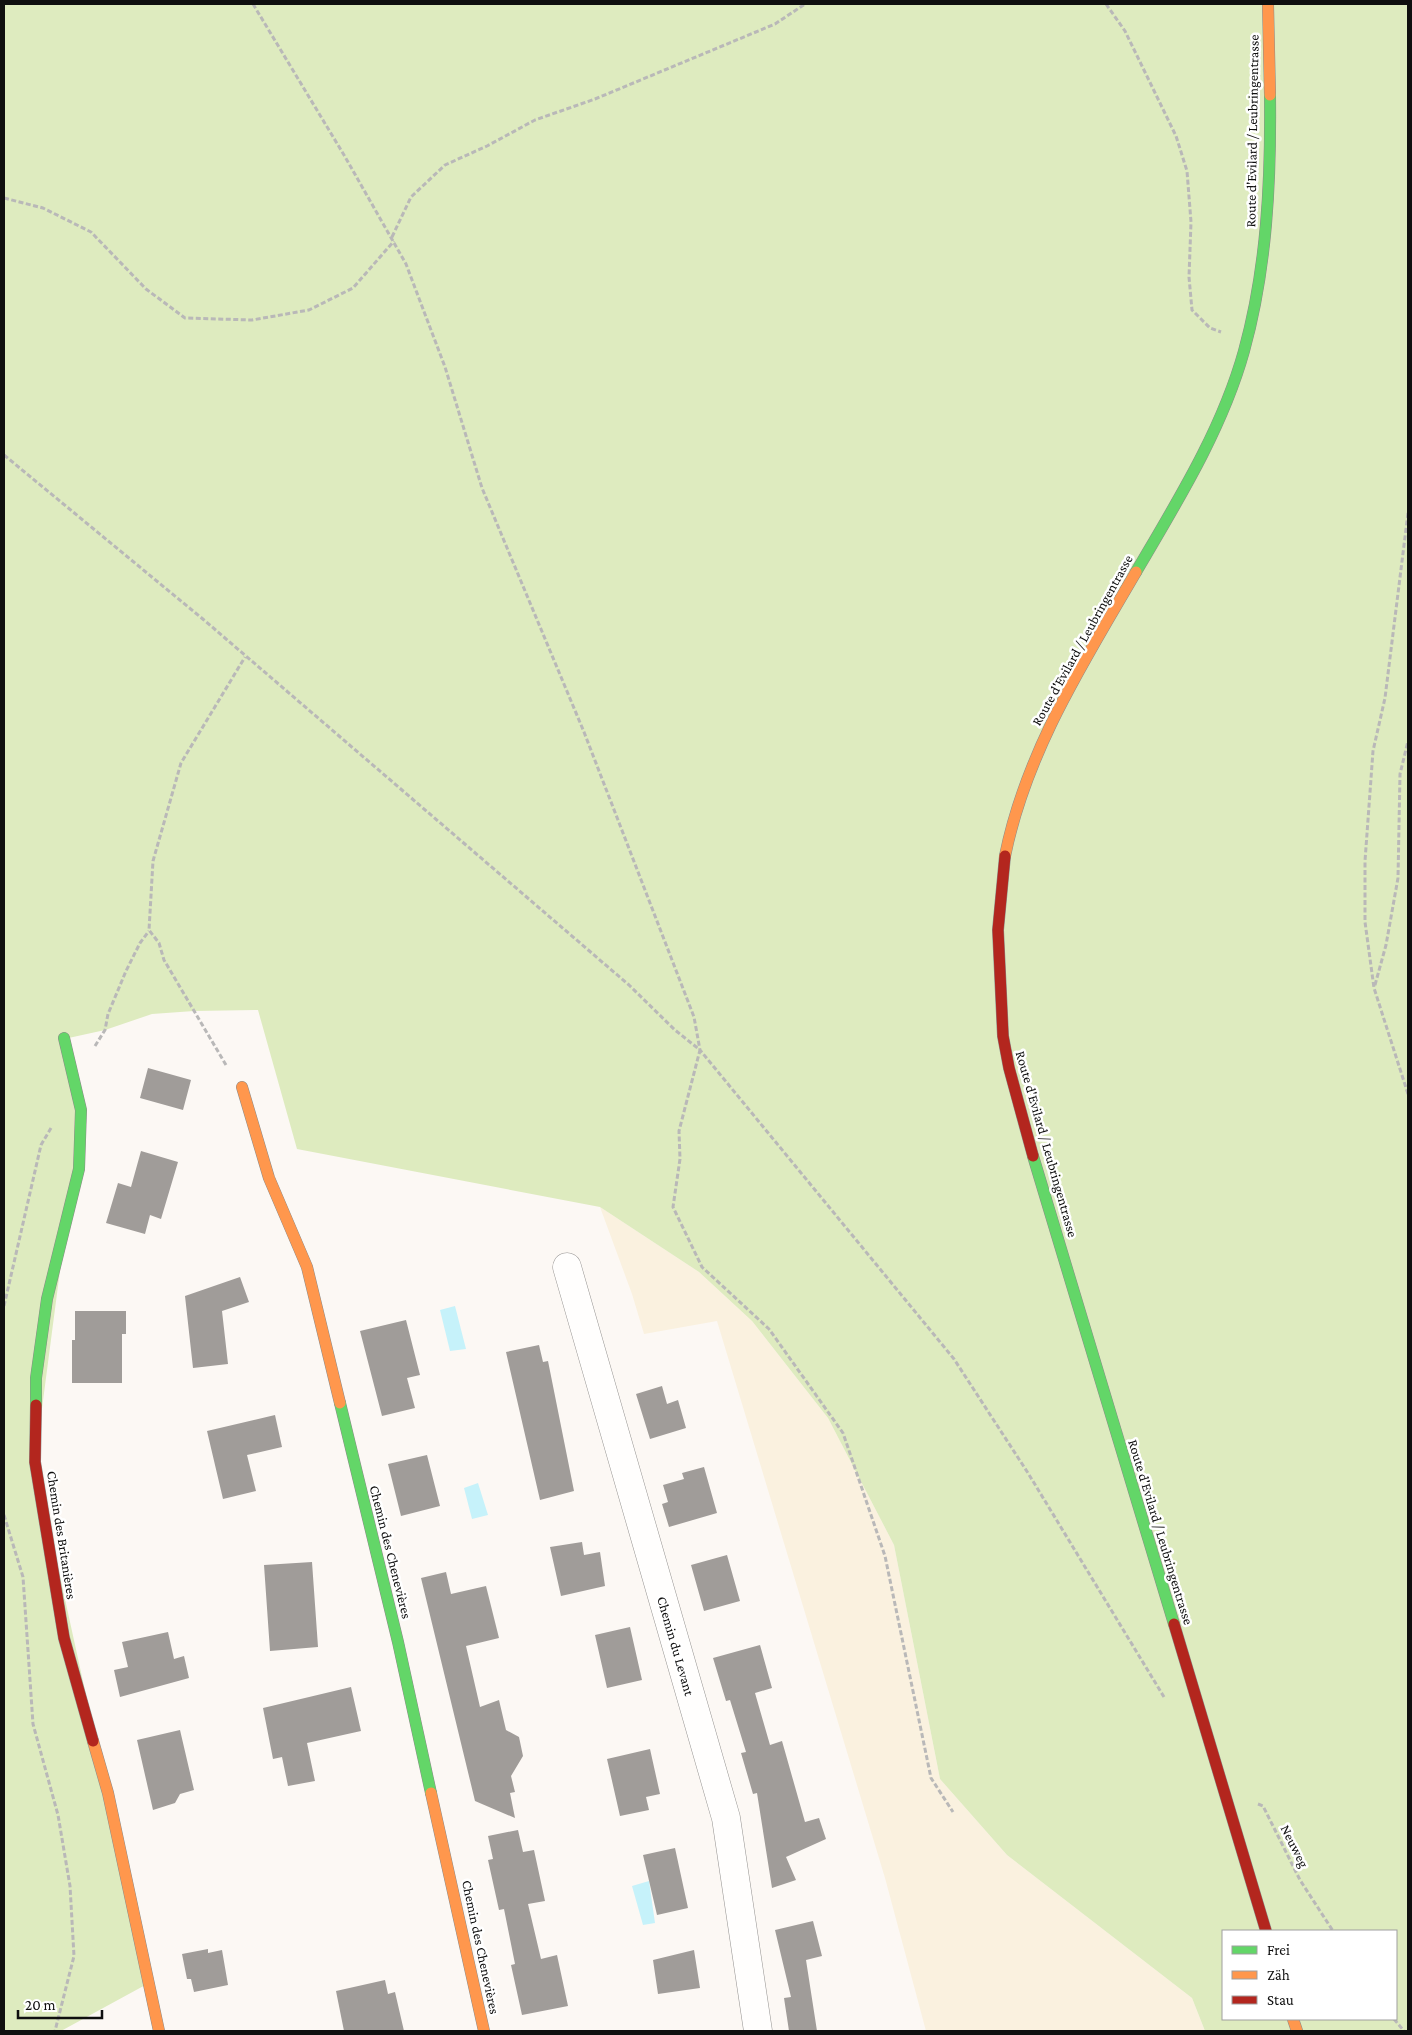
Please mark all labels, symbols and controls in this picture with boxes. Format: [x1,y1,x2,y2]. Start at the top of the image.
street label: Route d'Evilard / Leubringentrasse [1242,34,1262,228]
street label: Route d'Evilard / Leubringentrasse [1028,552,1136,728]
street label: Route d'Evilard / Leubringentrasse [1013,1049,1081,1239]
street label: Route d'Evilard / Leubringentrasse [1125,1437,1197,1627]
street label: Chemin des Britanières [44,1470,80,1600]
street label: Chemin des Chenevières [367,1484,415,1620]
street label: Chemin du Levant [654,1595,698,1698]
street label: Neuweg [1277,1822,1313,1870]
street label: Chemin des Chenevières [459,1878,503,2016]
legend [1222,1930,1397,2020]
text: Frei [1267,1942,1290,1958]
text: Zäh [1267,1967,1290,1983]
scale bar [18,1988,101,2020]
text: Stau [1267,1992,1294,2008]
text: 20 m [25,1997,56,2013]

